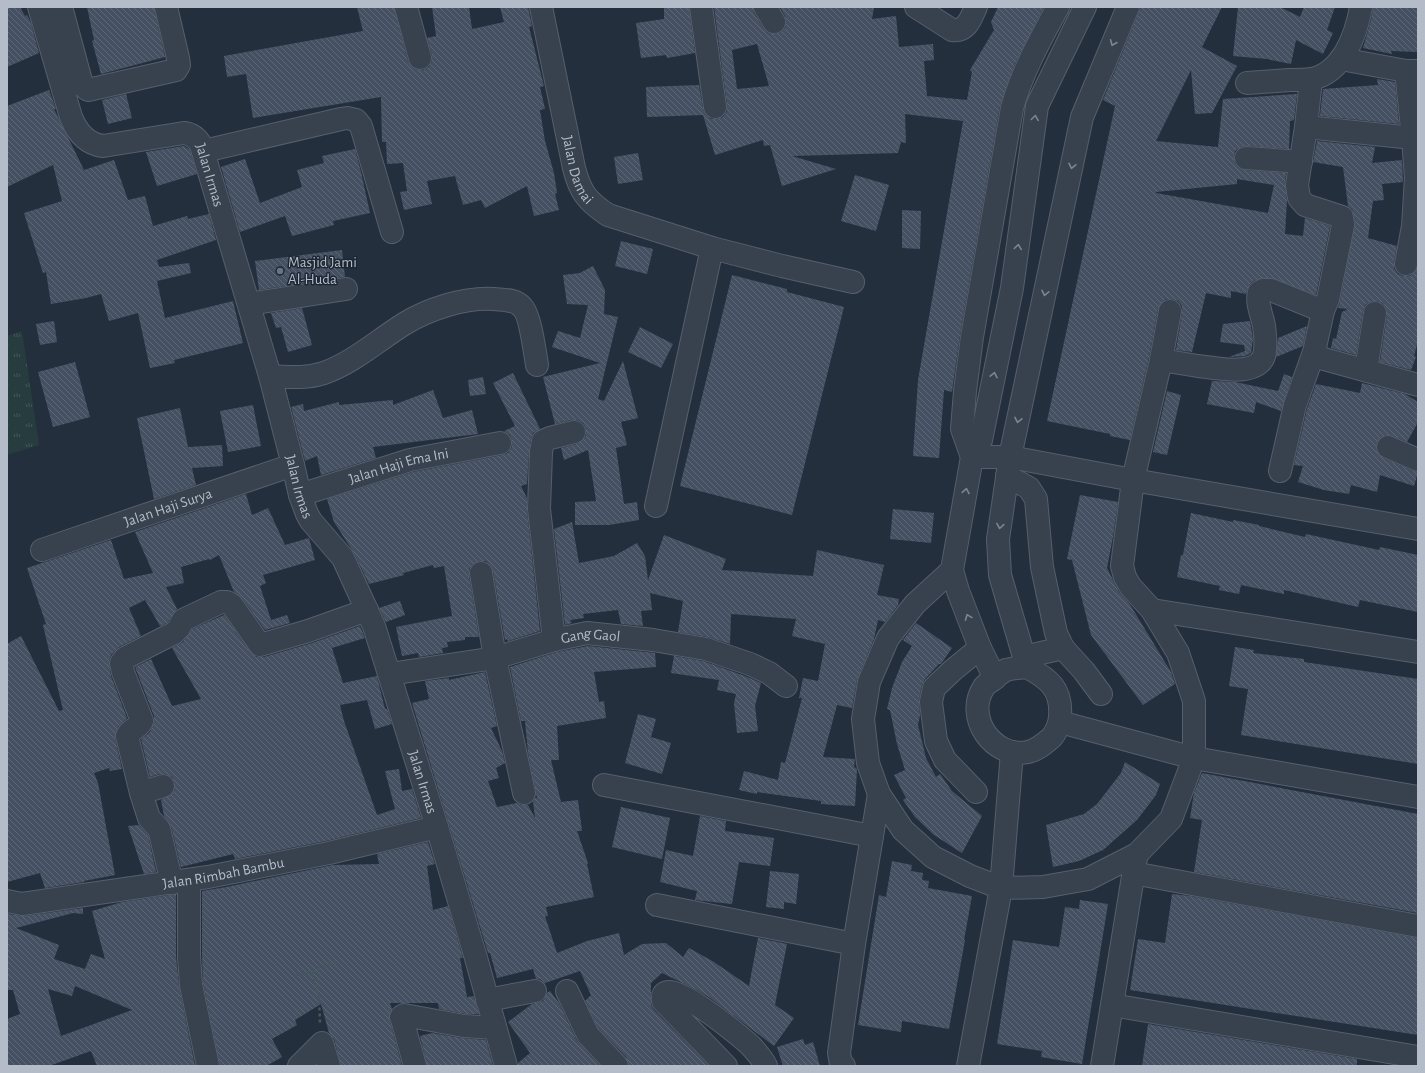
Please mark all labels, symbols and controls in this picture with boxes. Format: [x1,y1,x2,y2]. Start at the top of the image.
one-way arrow [1109,39,1117,46]
one-way arrow [1030,115,1039,121]
street label: Jalan Damai [560,134,596,207]
street label: Jalan Irmas [193,142,226,208]
one-way arrow [1068,163,1076,169]
one-way arrow [1013,244,1022,250]
place label: Masjid Jami Al-Huda [288,255,357,287]
marker: Masjid Jami Al-Huda [275,266,285,276]
one-way arrow [1041,290,1049,296]
one-way arrow [990,371,998,378]
one-way arrow [1014,417,1023,423]
street label: Jalan Haji Ema Ini [347,446,450,487]
street label: Jalan Irmas [283,453,315,521]
street label: Jalan Haji Surya [122,486,214,530]
one-way arrow [961,488,970,494]
one-way arrow [996,523,1005,529]
one-way arrow [965,613,973,620]
street label: Gang Gaol [559,626,621,646]
street label: Jalan Irmas [405,749,439,816]
street label: Jalan Rimbah Bambu [162,855,286,892]

